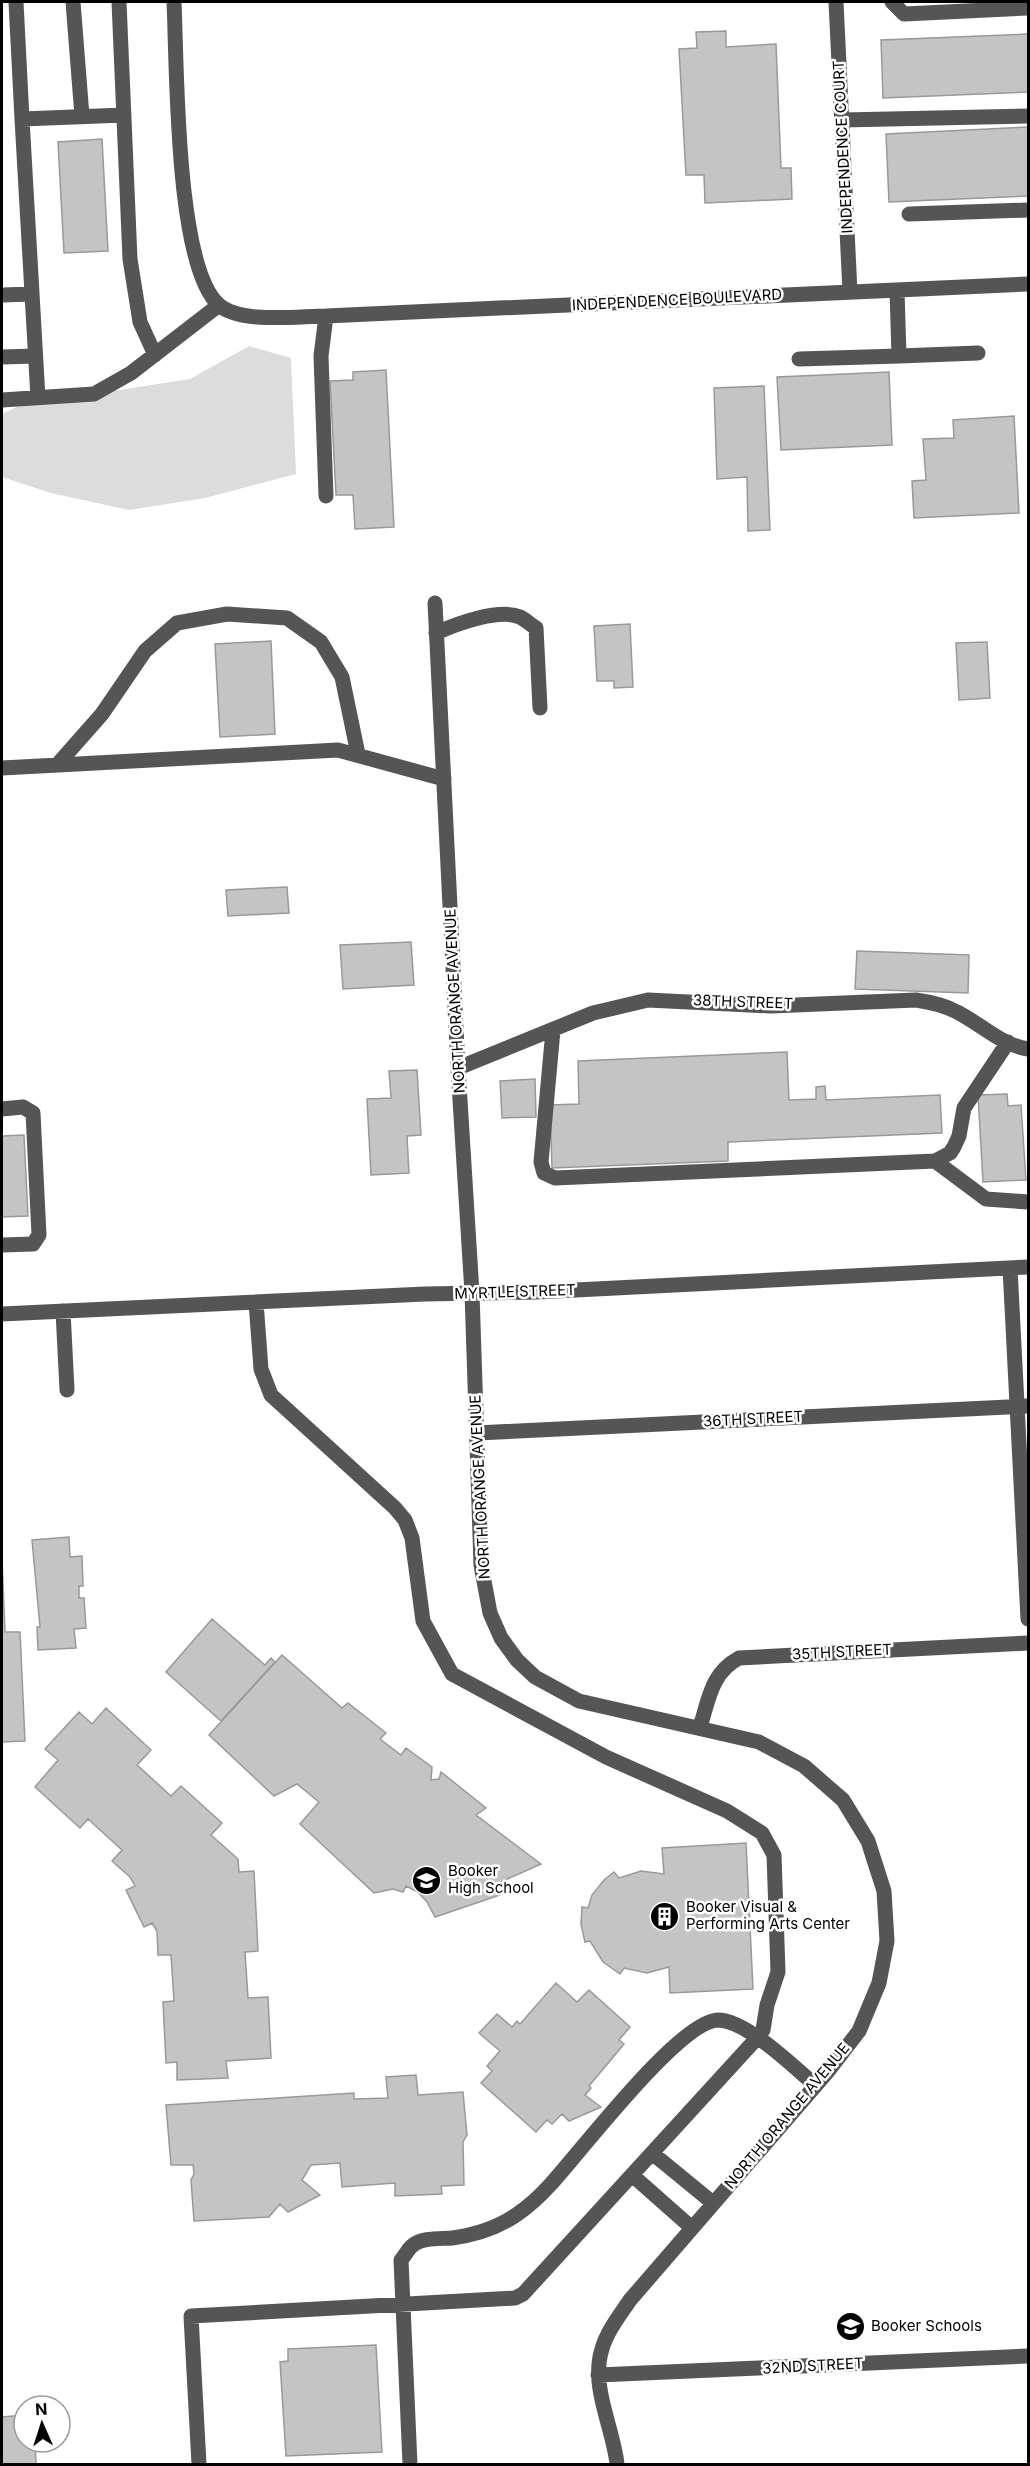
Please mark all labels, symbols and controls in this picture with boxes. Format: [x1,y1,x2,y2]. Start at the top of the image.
street label: INDEPENDENCE COURT [828,60,857,234]
street label: INDEPENDENCE BOULEVARD [571,285,783,314]
street label: NORTH ORANGE AVENUE [440,908,469,1094]
street label: 38TH STREET [693,990,793,1013]
street label: MYRTLE STREET [454,1280,576,1303]
street label: NORTH ORANGE AVENUE [465,1394,494,1580]
street label: 36TH STREET [702,1406,804,1431]
street label: 35TH STREET [791,1639,892,1664]
place label: Booker High School [448,1861,534,1897]
school or university icon: Booker High School [411,1864,443,1896]
place label: Booker Visual & Performing Arts Center [686,1897,850,1933]
building icon: Booker Visual & Performing Arts Center [649,1900,681,1932]
street label: NORTH ORANGE AVENUE [720,2039,853,2193]
school or university icon: Booker Schools [834,2310,866,2342]
place label: Booker Schools [871,2316,982,2335]
street label: 32ND STREET [762,2353,864,2378]
north arrow [12,2394,72,2454]
text: N [35,2399,48,2419]

